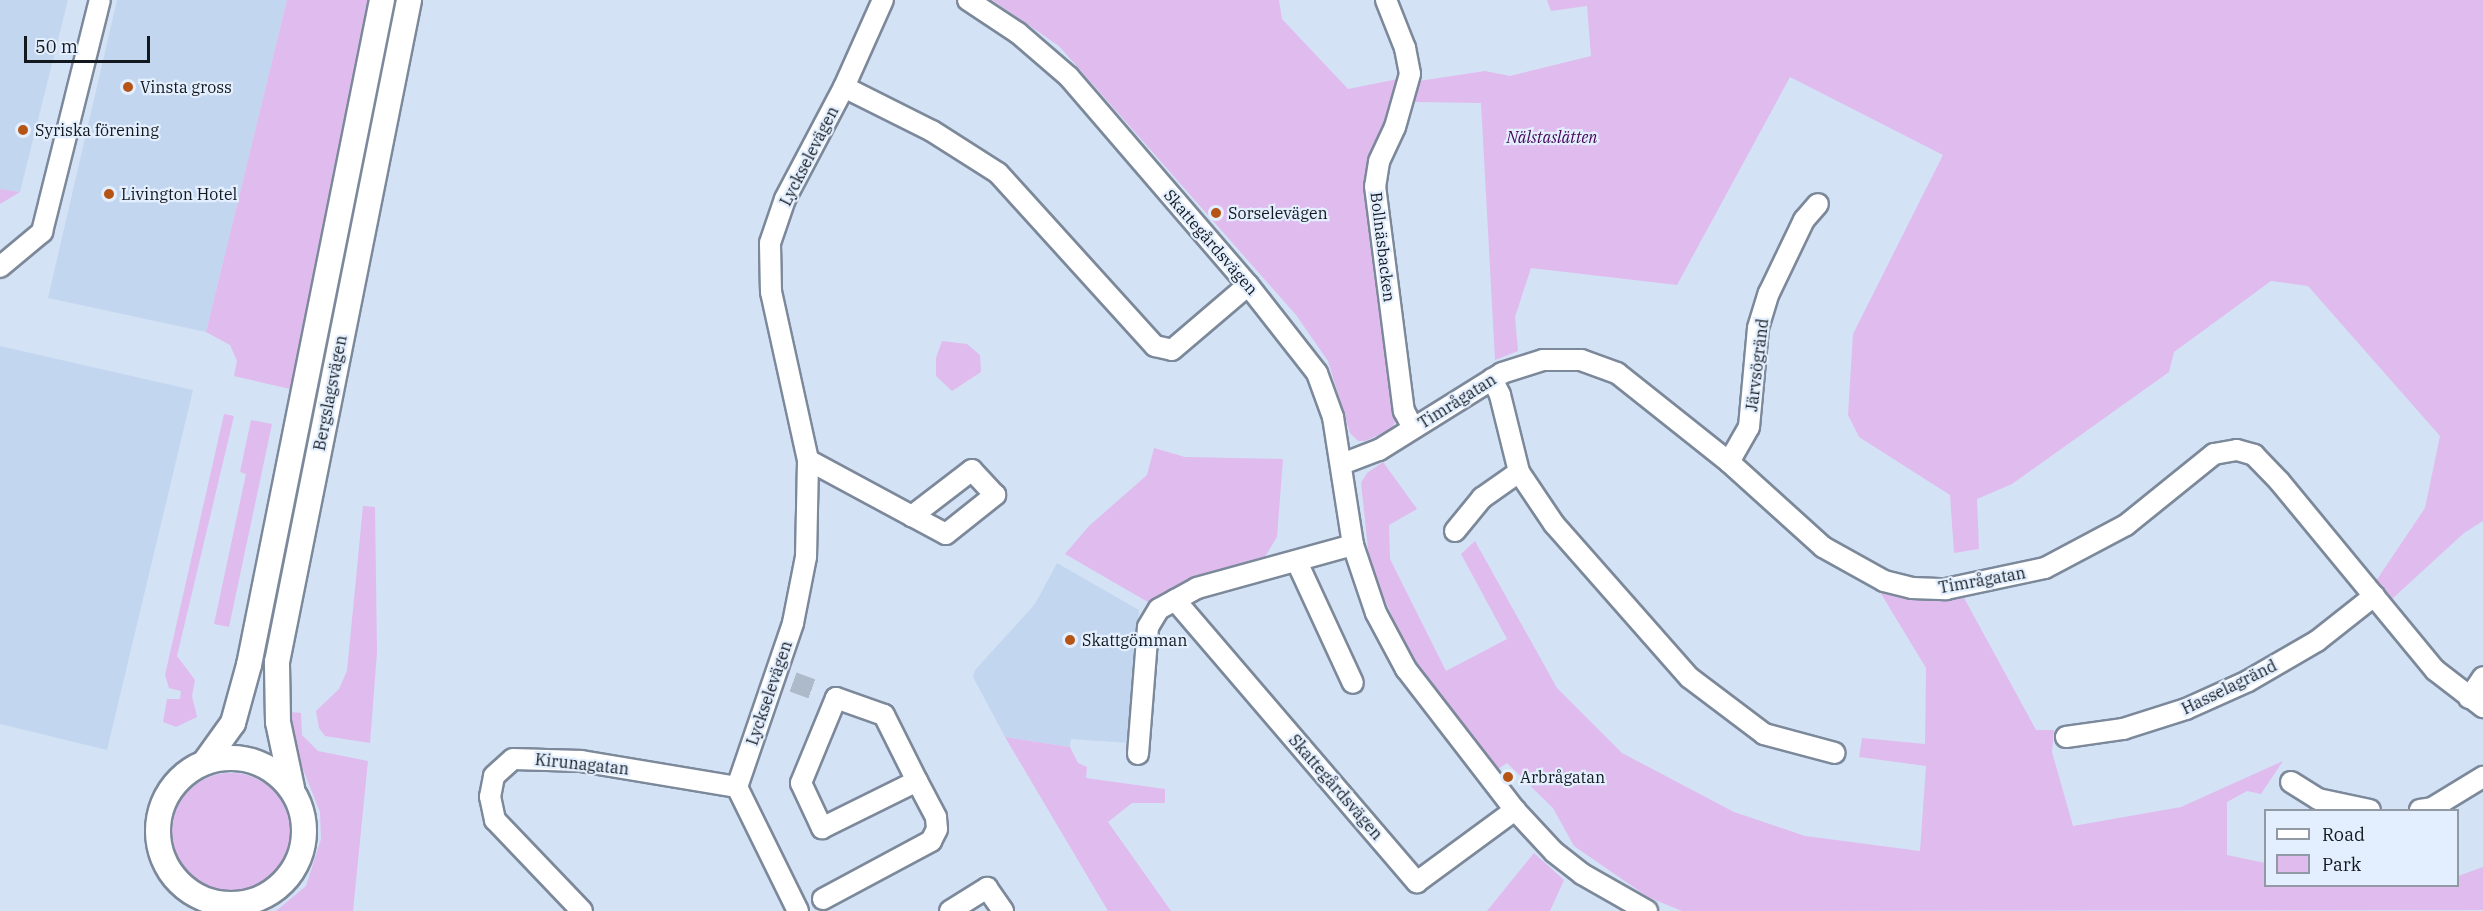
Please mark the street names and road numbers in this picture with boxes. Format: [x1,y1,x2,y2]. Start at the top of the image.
street label: Lyckselevägen [776,103,842,209]
street label: Skattegårdsvägen [1160,185,1262,299]
street label: Bollnäsbacken [1367,191,1399,303]
street label: Järvsögränd [1742,317,1772,413]
street label: Bergslagsvägen [309,334,351,452]
street label: Timrågatan [1414,369,1500,433]
street label: Timrågatan [1937,563,2027,597]
street label: Lyckselevägen [742,638,796,748]
street label: Hasselagränd [2178,656,2280,718]
street label: Skattegårdsvägen [1285,730,1387,844]
street label: Kirunagatan [534,750,630,778]

